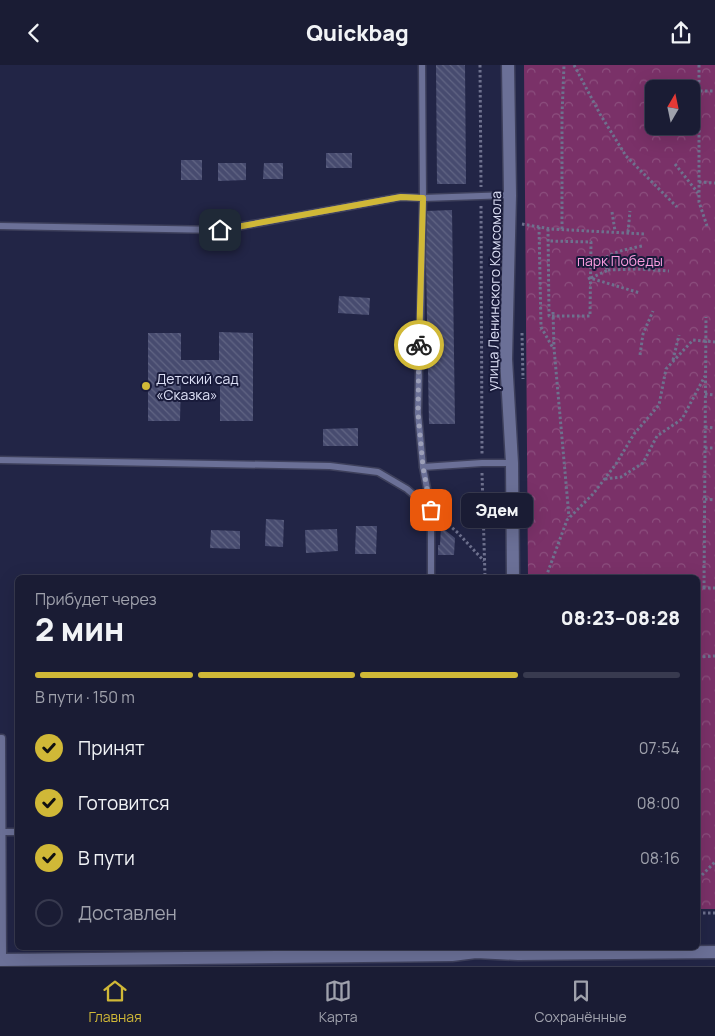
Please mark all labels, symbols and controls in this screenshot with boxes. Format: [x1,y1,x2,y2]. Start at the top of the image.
text: Quickbag [306,18,409,48]
icon: back [20,19,48,47]
icon: share [667,19,695,47]
north arrow [645,80,700,135]
map controls [645,80,700,135]
street label: улица Ленинского Комсомола [483,191,505,391]
pin [199,209,241,251]
icon: home [206,216,234,244]
park label: парк Победы [577,251,663,270]
courier [394,320,444,370]
icon: bike [405,331,433,359]
place label: Детский сад «Сказка» [156,369,239,404]
marker: Детский сад «Сказка» [140,380,152,392]
pin [410,489,452,531]
callout: Эдем [461,493,534,527]
icon: bag [417,496,445,524]
text: Эдем [475,499,519,521]
text: Прибудет через [35,588,157,610]
text: 08:23–08:28 [561,605,680,631]
text: 2 мин [35,607,124,651]
text: В пути · 150 m [35,686,135,708]
icon: check [35,734,63,762]
text: Принят [78,735,145,761]
text: 07:54 [639,737,680,759]
icon: check [35,789,63,817]
text: Готовится [78,790,170,816]
text: 08:00 [637,792,680,814]
icon: check [35,844,63,872]
text: В пути [78,845,135,871]
text: 08:16 [640,847,680,869]
text: Доставлен [78,900,177,926]
tab: Главная [88,977,142,1026]
tab: Карта [319,977,358,1026]
tab: Сохранённые [534,977,627,1026]

